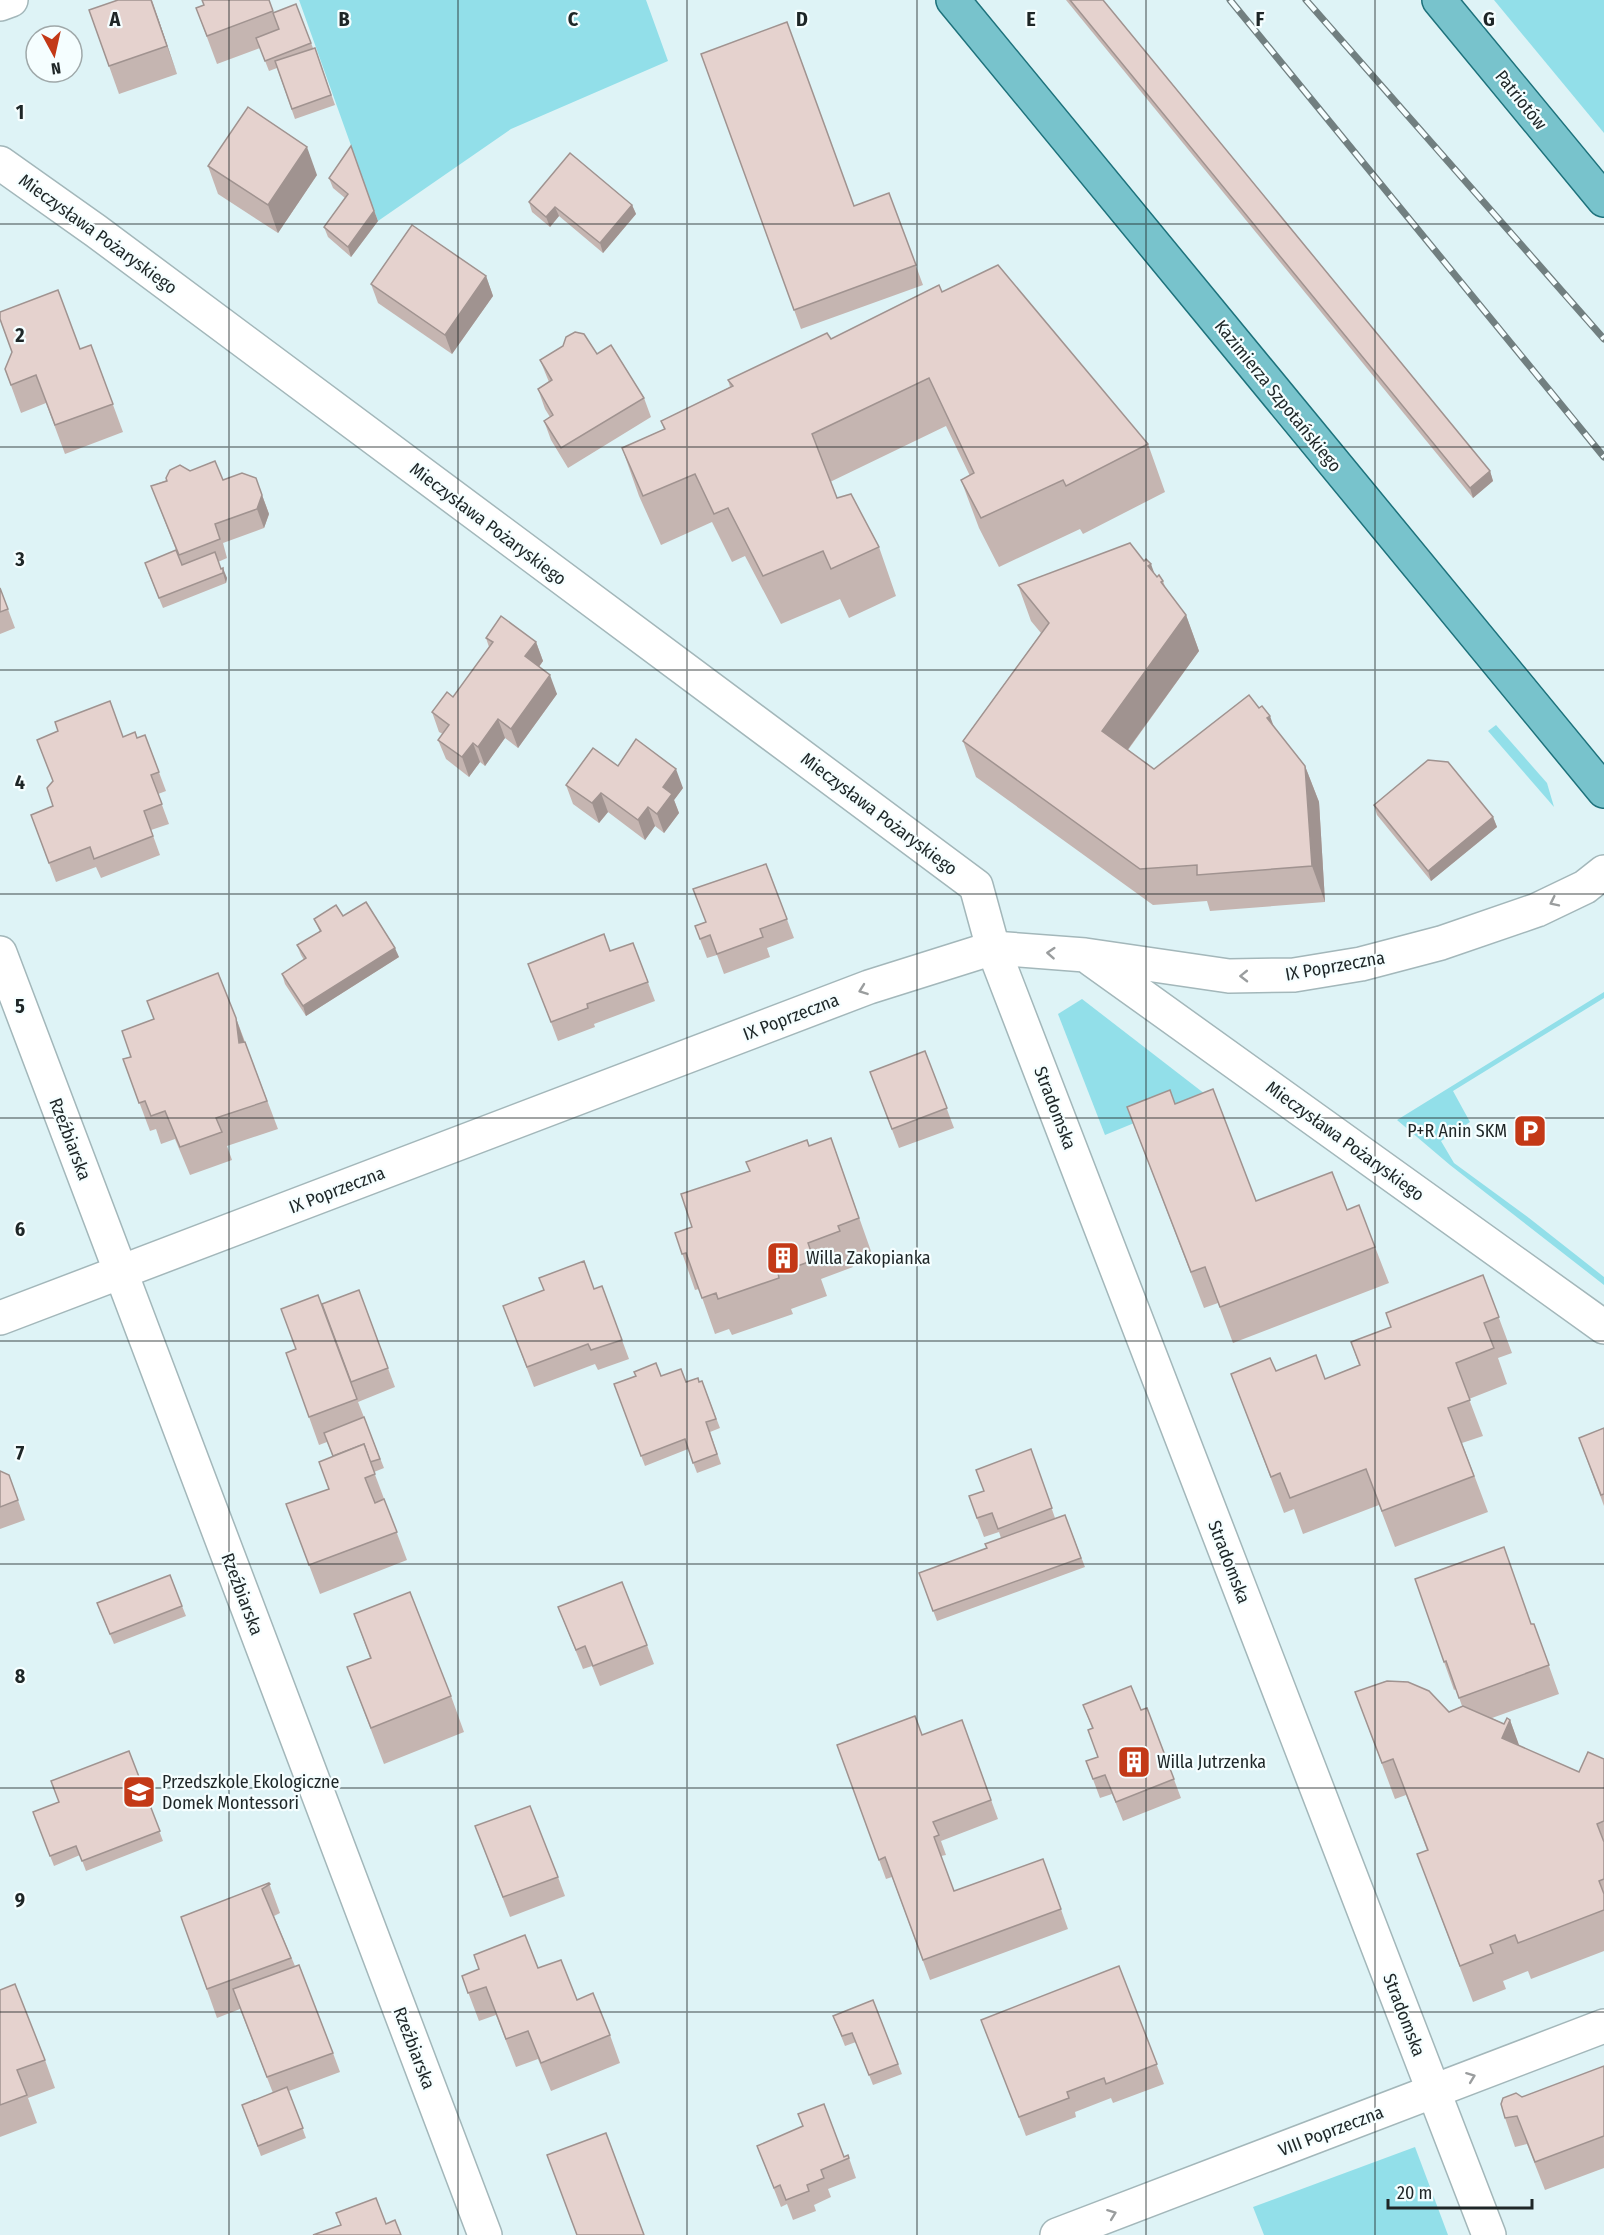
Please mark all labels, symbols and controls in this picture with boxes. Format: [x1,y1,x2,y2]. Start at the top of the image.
text: A [109,7,122,31]
text: B [338,7,350,31]
text: C [568,7,579,31]
text: D [796,7,808,31]
text: E [1026,7,1036,31]
text: F [1256,7,1265,31]
text: G [1483,7,1495,31]
north arrow [24,24,84,84]
text: N [50,58,62,78]
street label: Patriotów [1490,66,1552,134]
text: 1 [16,100,24,124]
street label: Mieczysława Pożaryskiego [15,169,181,299]
street label: Kazimierza Szpotańskiego [1210,316,1346,476]
text: 2 [14,323,25,347]
street label: Mieczysława Pożaryskiego [405,458,571,590]
text: 3 [14,547,25,571]
street label: Mieczysława Pożaryskiego [796,748,962,880]
text: 4 [15,770,25,794]
one-way arrow [1550,894,1561,906]
one-way arrow [1046,946,1055,959]
street label: IX Poprzeczna [1283,946,1387,986]
one-way arrow [1240,970,1249,982]
one-way arrow [858,983,869,995]
street label: IX Poprzeczna [740,989,842,1045]
text: 5 [15,994,25,1018]
street label: Stradomska [1029,1063,1081,1153]
street label: Mieczysława Pożaryskiego [1262,1076,1428,1206]
street label: Rzeźbiarska [44,1095,96,1183]
parking icon: P+R Anin SKM [1512,1113,1548,1149]
place label: P+R Anin SKM [1407,1120,1507,1142]
street label: IX Poprzeczna [286,1162,388,1218]
text: 6 [15,1217,25,1241]
building icon: Willa Zakopianka [765,1240,801,1276]
place label: Willa Zakopianka [806,1247,931,1269]
text: 7 [16,1441,25,1465]
street label: Stradomska [1203,1517,1255,1607]
street label: Rzeźbiarska [216,1550,268,1638]
text: 8 [15,1664,26,1688]
building icon: Willa Jutrzenka [1116,1744,1152,1780]
place label: Willa Jutrzenka [1157,1751,1266,1773]
place label: Przedszkole Ekologiczne Domek Montessori [162,1771,340,1814]
school or university icon: Przedszkole Ekologiczne Domek Montessori [121,1774,157,1810]
text: 9 [15,1888,25,1912]
street label: Stradomska [1378,1970,1430,2060]
street label: Rzeźbiarska [388,2004,440,2092]
one-way arrow [1465,2072,1476,2085]
street label: VIII Poprzeczna [1275,2101,1387,2161]
scale bar [1388,2172,1532,2210]
text: 20 m [1397,2182,1432,2204]
one-way arrow [1106,2209,1117,2221]

